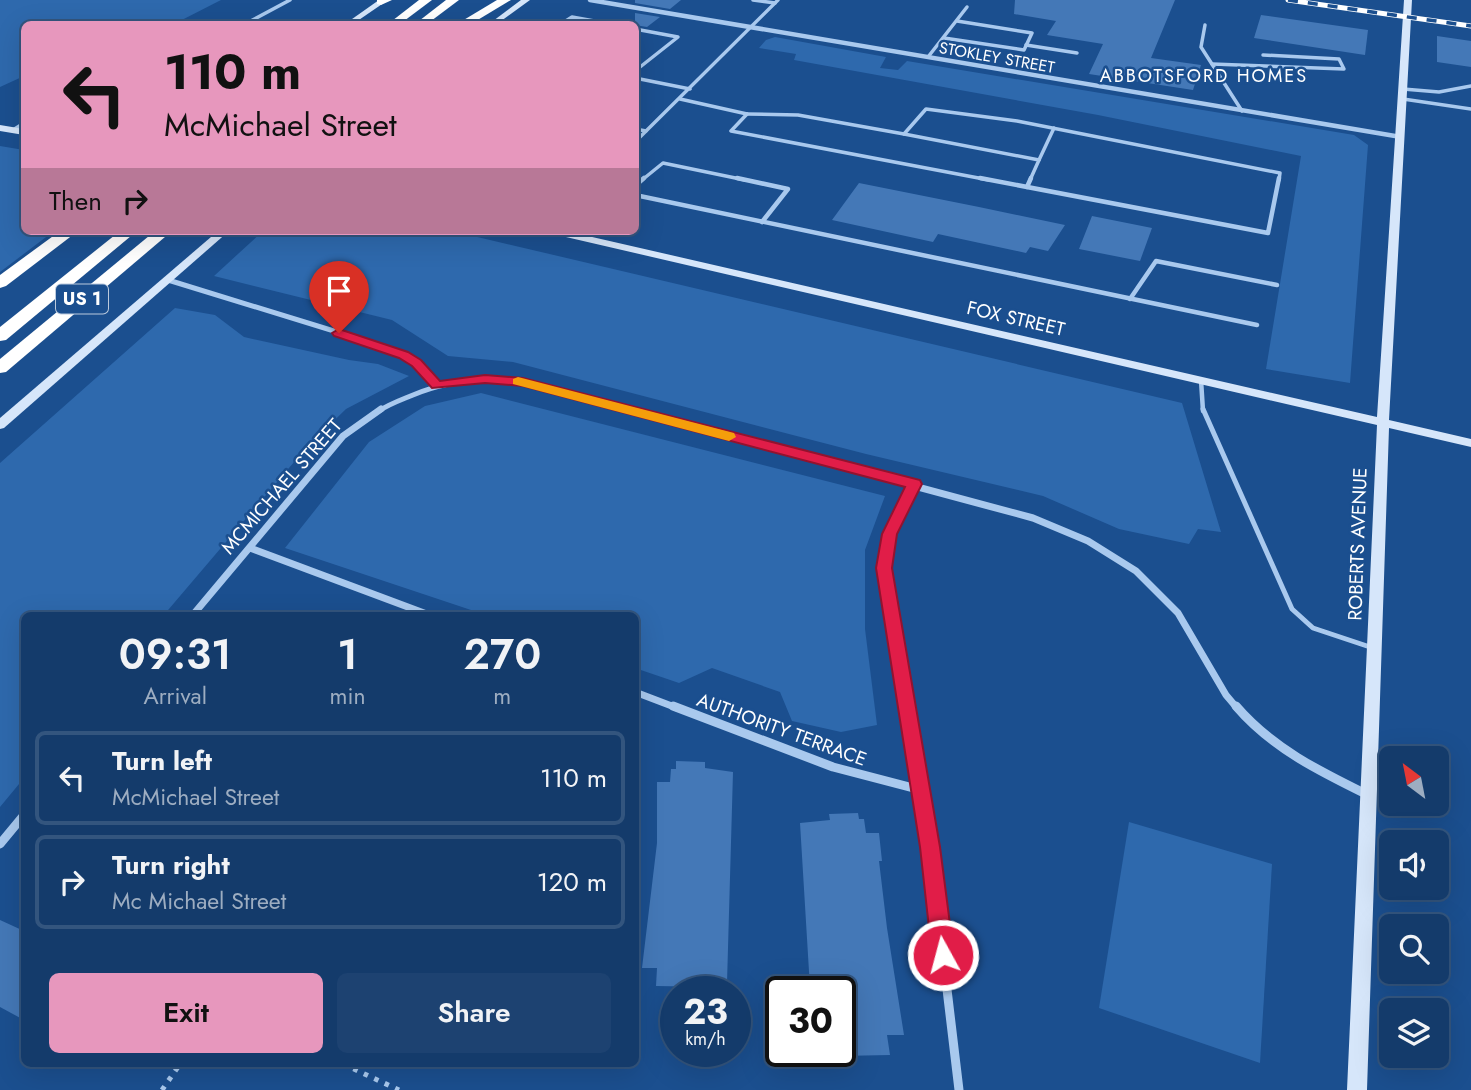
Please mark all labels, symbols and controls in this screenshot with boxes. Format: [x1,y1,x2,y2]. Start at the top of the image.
street label: STOKLEY STREET [937,36,1057,79]
text: 110 m [164,37,301,107]
icon: left [49,49,140,140]
district label: ABBOTSFORD HOMES [1100,63,1308,89]
text: McMichael Street [164,102,397,148]
text: Then [49,182,102,220]
icon: right [116,182,154,220]
pin [309,261,369,333]
icon: arrive [320,272,358,310]
road number: US 1 [56,284,108,314]
street label: FOX STREET [964,294,1068,343]
street label: MCMICHAEL STREET [215,412,348,560]
street label: ROBERTS AVENUE [1341,467,1374,621]
text: 09:31 [119,624,232,685]
text: 1 [337,624,358,685]
text: 270 [463,624,541,685]
text: Arrival [144,679,207,713]
text: min [330,679,366,713]
text: m [493,679,511,713]
street label: AUTHORITY TERRACE [693,686,871,773]
text: Turn left [112,742,212,780]
north arrow [1379,746,1449,816]
map controls [1379,746,1449,1068]
icon: left [53,759,91,797]
text: 110 m [540,759,607,797]
text: McMichael Street [112,780,279,814]
button: sound [1379,830,1449,900]
text: Turn right [112,846,230,884]
icon: right [53,863,91,901]
text: 120 m [537,863,607,901]
text: Mc Michael Street [112,884,286,918]
button: search [1379,914,1449,984]
position arrow [906,918,980,992]
button: Exit [49,973,323,1053]
button: Share [337,973,611,1053]
speed limit sign: 30 [765,976,856,1067]
text: 23 [683,987,728,1037]
button: layers [1379,998,1449,1068]
text: km/h [685,1026,726,1052]

